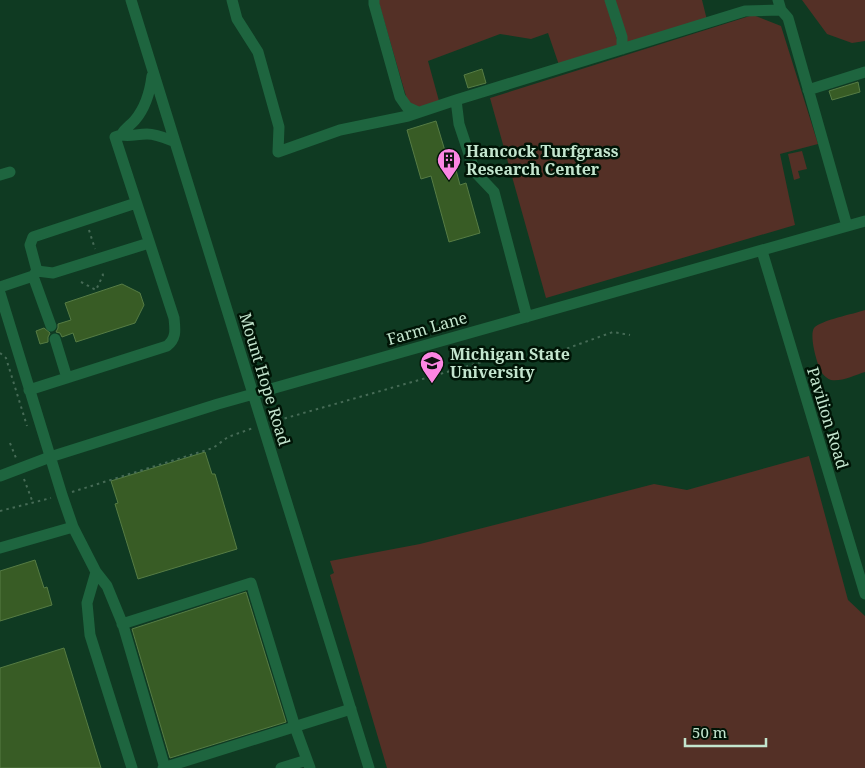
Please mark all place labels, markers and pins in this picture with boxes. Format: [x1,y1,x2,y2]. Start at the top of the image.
place label: Hancock Turfgrass Research Center [466,140,619,180]
building icon: Hancock Turfgrass Research Center [436,147,462,181]
place label: Michigan State University [450,343,570,383]
school or university icon: Michigan State University [419,350,445,384]

